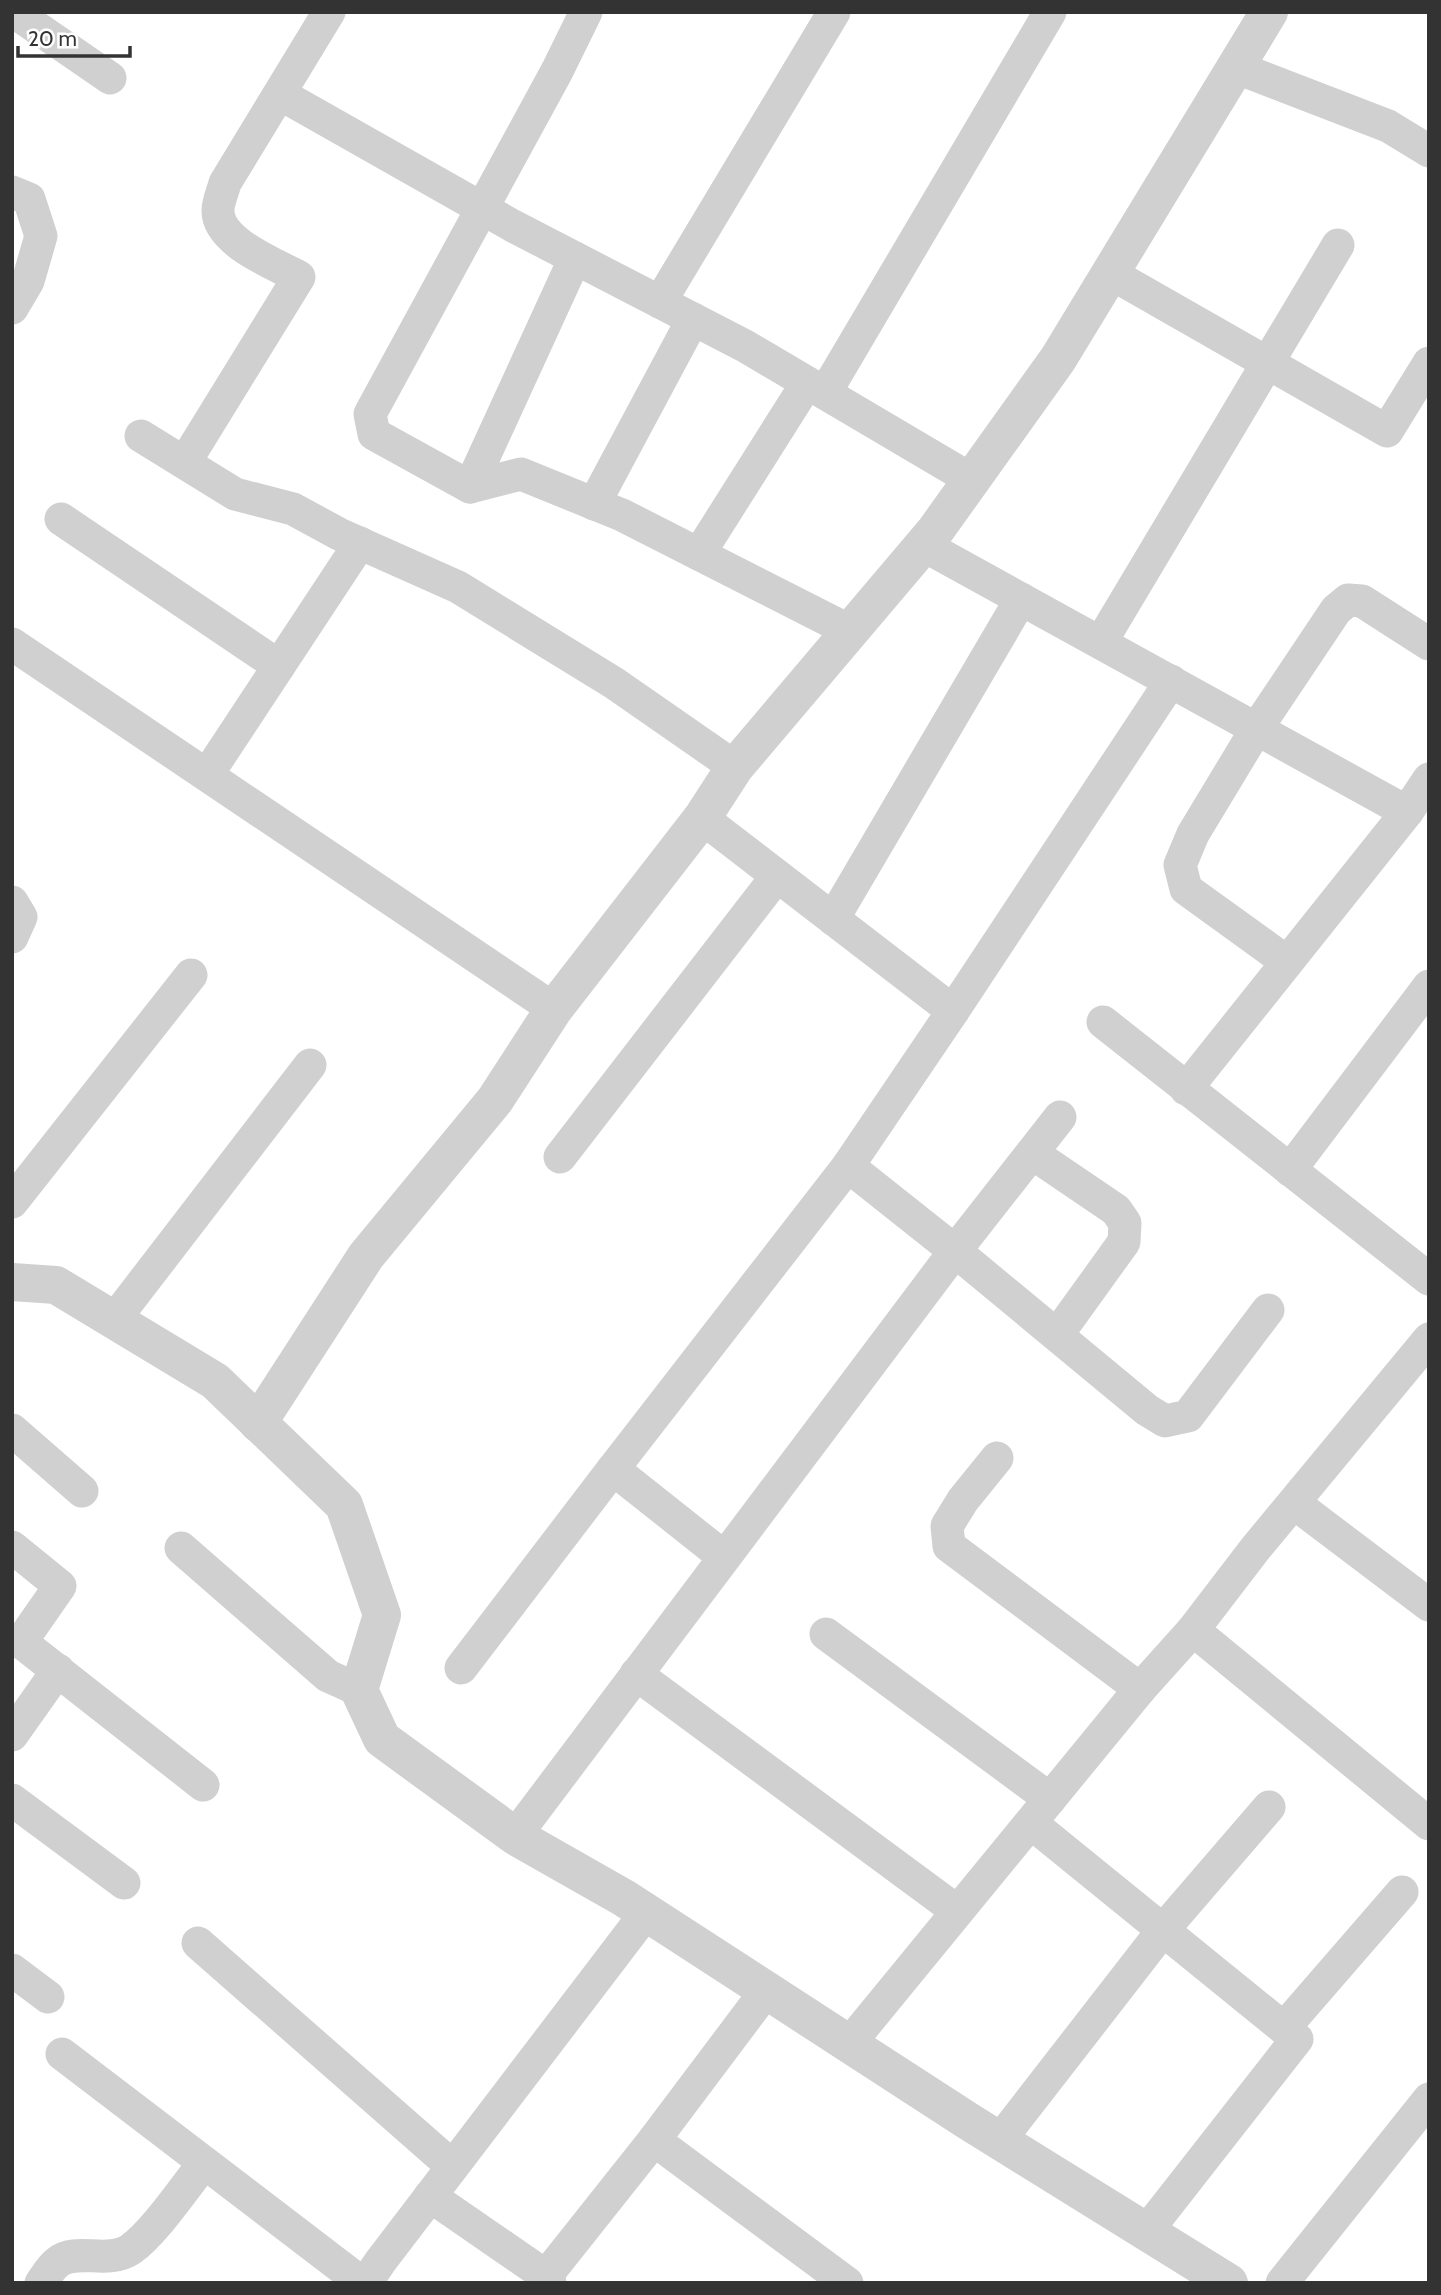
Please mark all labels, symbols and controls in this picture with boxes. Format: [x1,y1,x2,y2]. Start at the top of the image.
scale bar [18,14,130,58]
text: 20 m [28,26,77,51]

